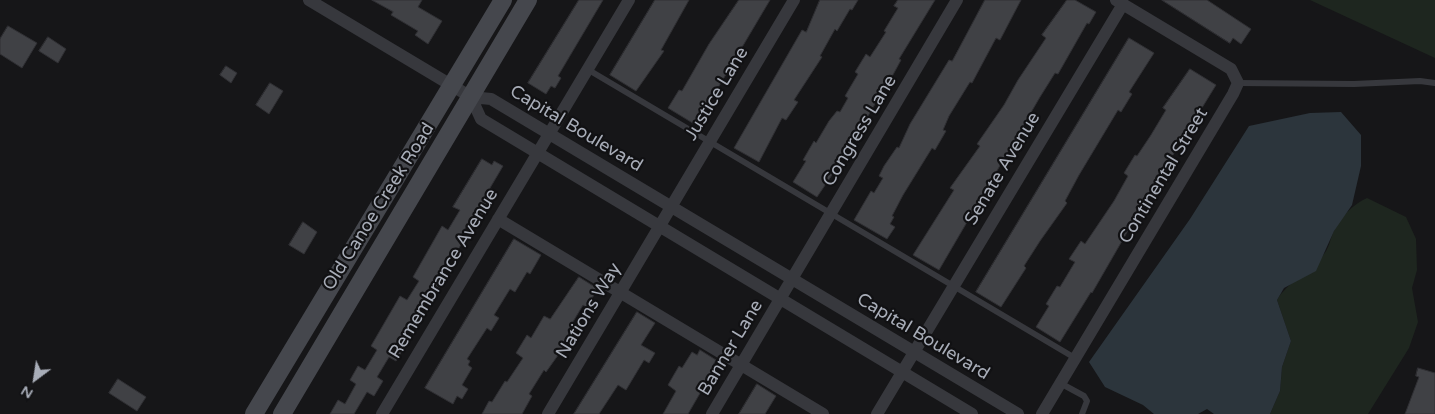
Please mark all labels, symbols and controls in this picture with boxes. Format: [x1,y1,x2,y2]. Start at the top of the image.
street label: Justice Lane [681,43,753,145]
street label: Congress Lane [818,71,902,191]
street label: Capital Boulevard [506,81,646,177]
street label: Continental Street [1115,104,1213,248]
street label: Senate Avenue [961,109,1045,229]
street label: Old Canoe Creek Road [319,119,439,295]
street label: Remembrance Avenue [385,185,503,363]
street label: Nations Way [552,259,626,363]
street label: Capital Boulevard [853,289,993,385]
street label: Banner Lane [694,296,768,400]
north arrow [10,354,60,404]
text: N [18,382,36,402]

